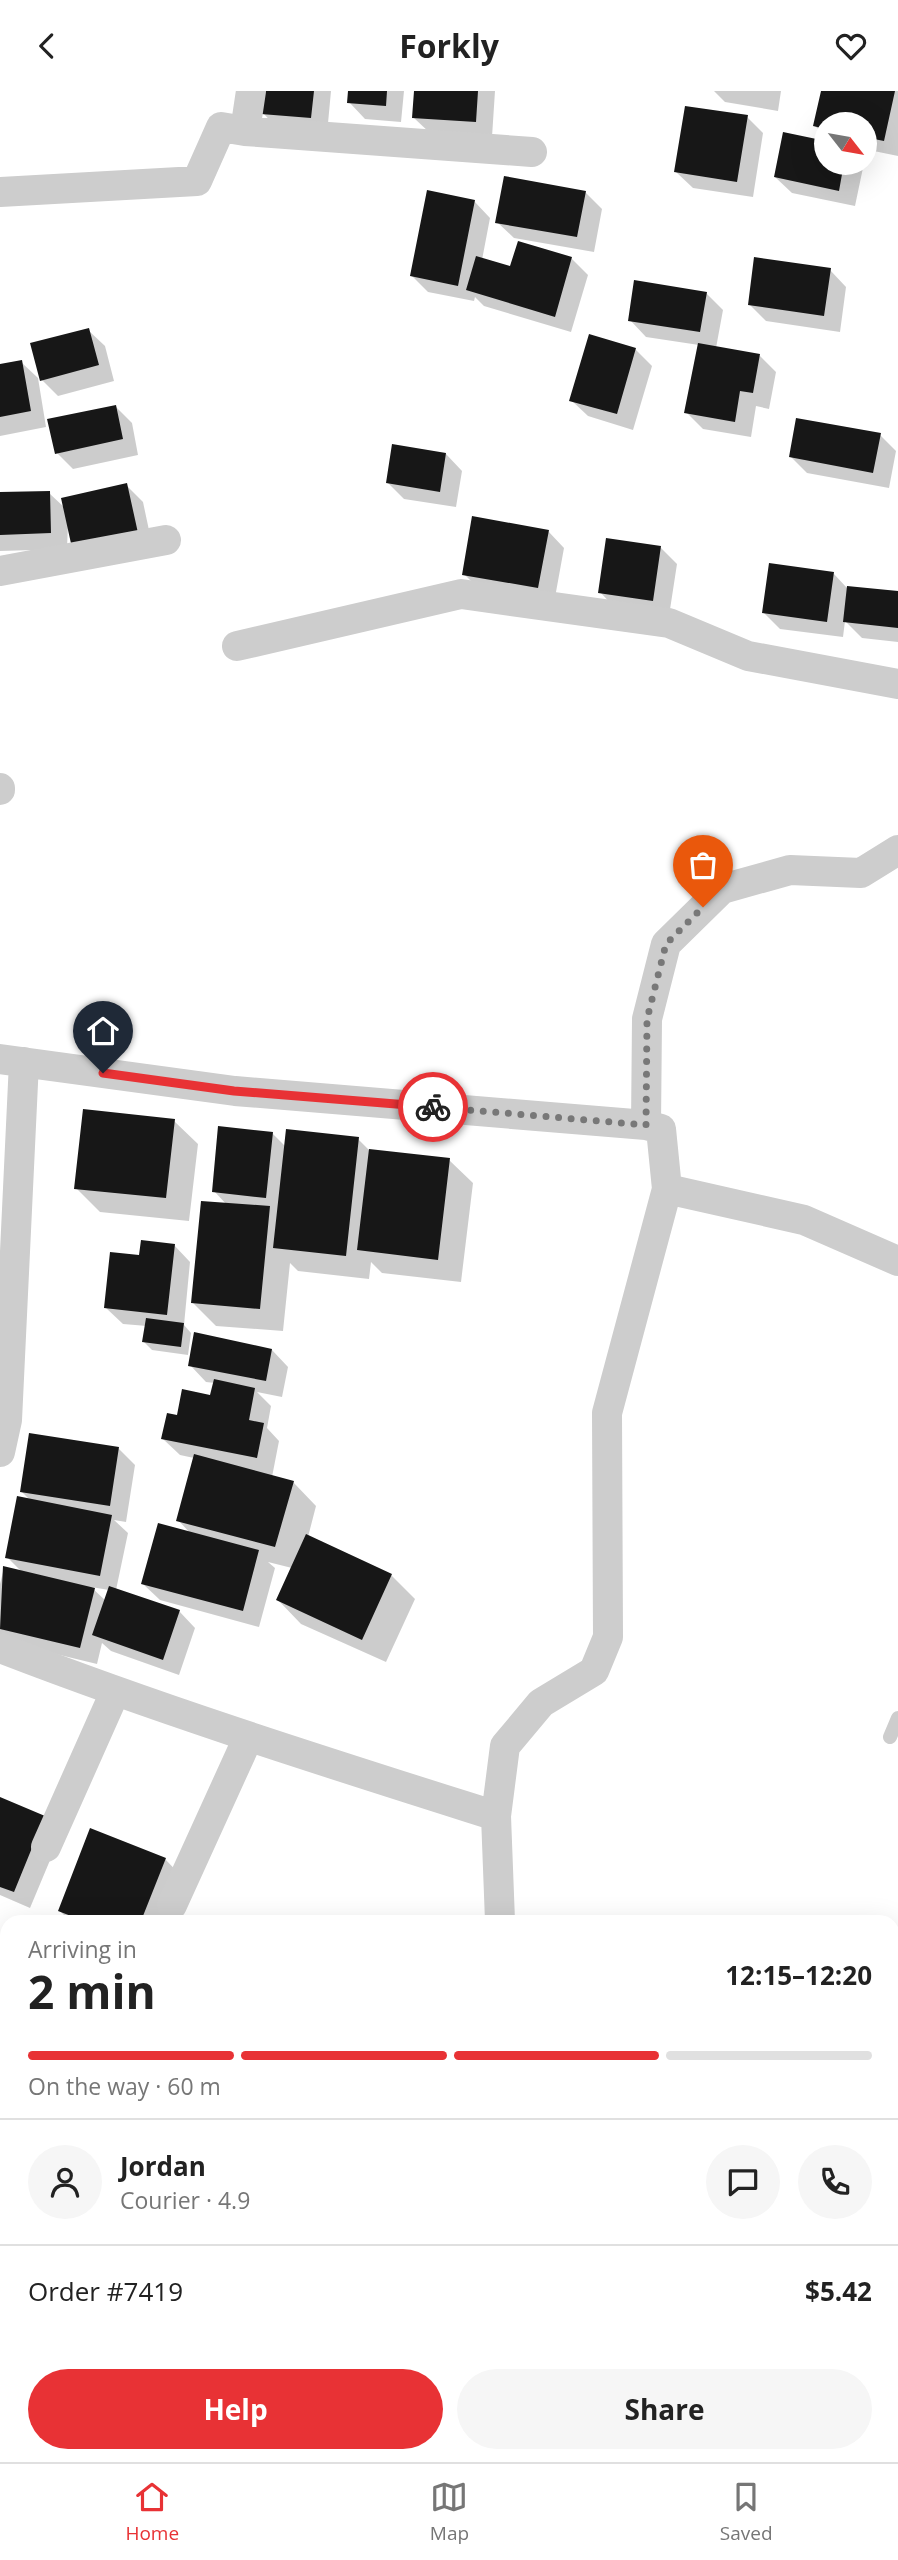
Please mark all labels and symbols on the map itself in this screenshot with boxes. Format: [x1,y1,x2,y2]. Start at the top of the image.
north arrow [814,112,877,175]
pin [673,835,733,907]
pin [73,1001,133,1073]
courier [398,1072,468,1142]

